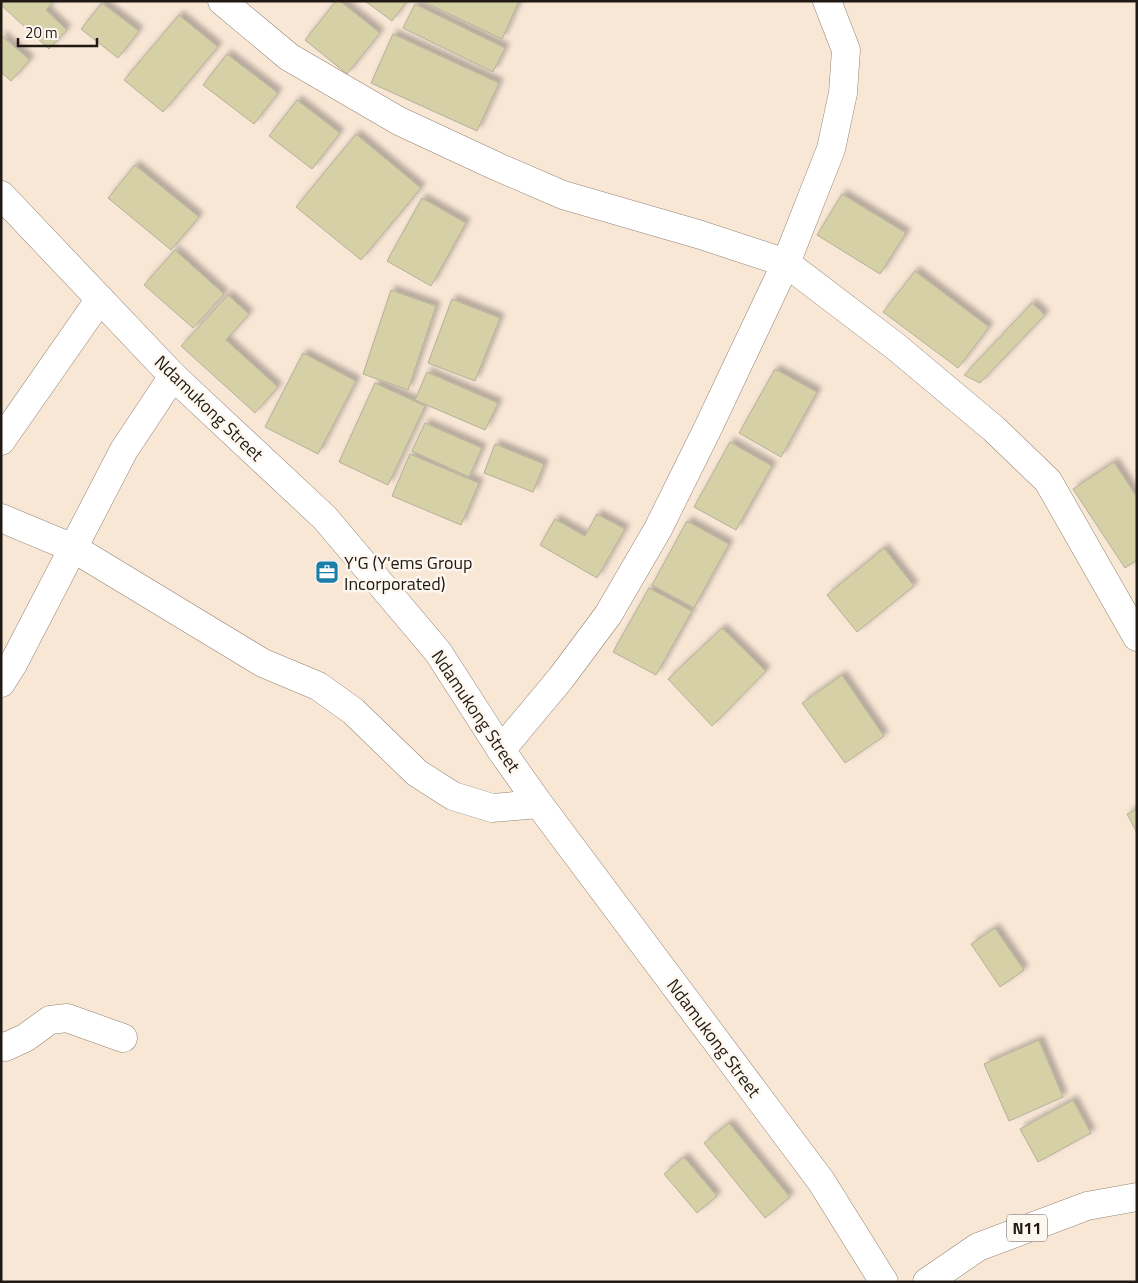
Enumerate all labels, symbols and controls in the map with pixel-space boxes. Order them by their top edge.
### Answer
scale bar [18,15,96,47]
text: 20 m [25,21,58,44]
street label: Ndamukong Street [148,349,270,468]
place label: Y'G (Y'ems Group Incorporated) [344,549,473,597]
office icon: Y'G (Y'ems Group Incorporated) [314,559,340,585]
street label: Ndamukong Street [425,644,527,778]
street label: Ndamukong Street [660,973,768,1104]
road number: N11 [1007,1214,1047,1242]

